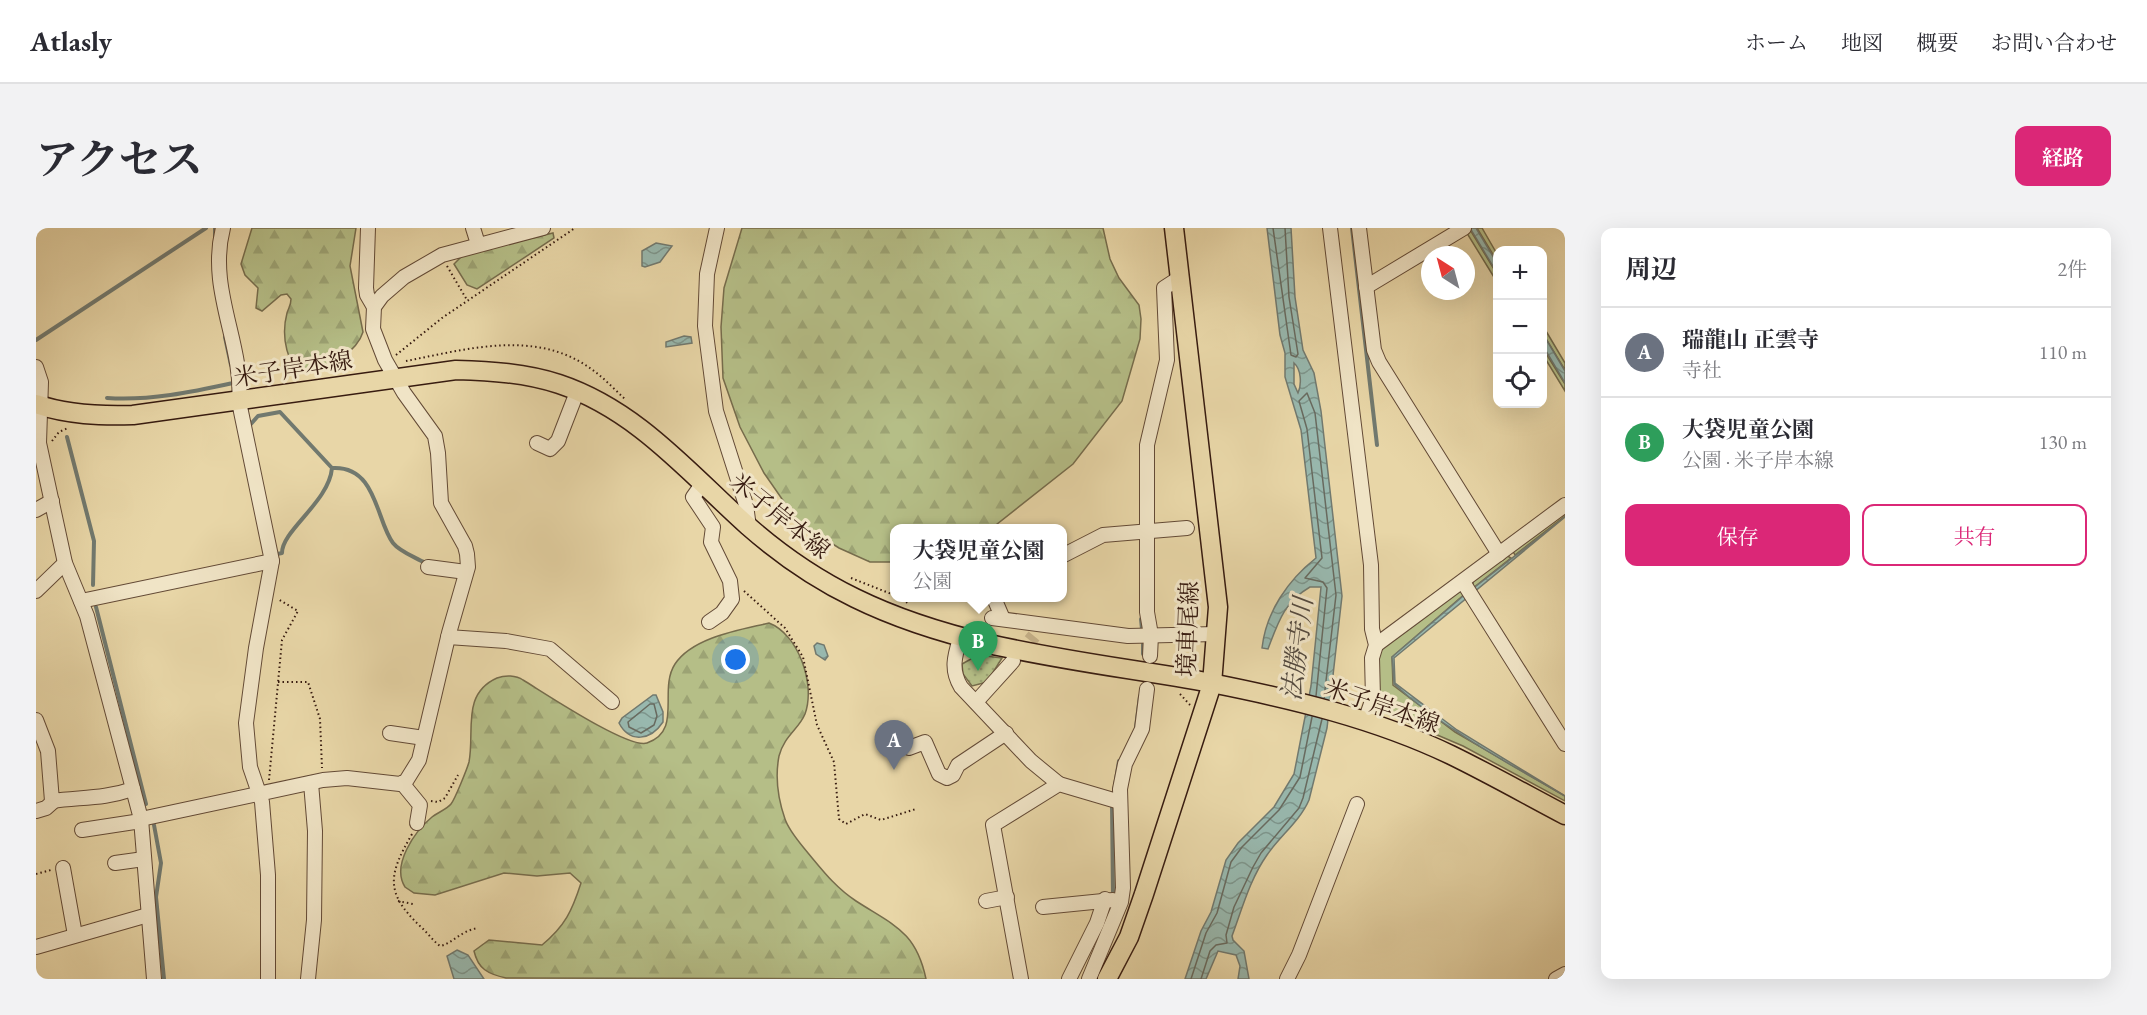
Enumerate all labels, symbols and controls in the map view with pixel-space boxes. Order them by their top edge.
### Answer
text: Atlasly [30,23,112,59]
text: ホーム [1745,29,1808,56]
text: 地図 [1841,29,1883,56]
text: 概要 [1916,29,1958,56]
text: お問い合わせ [1991,29,2117,56]
button: 経路 [2015,126,2111,186]
text: アクセス [36,132,203,187]
north arrow [1421,246,1475,300]
map controls [1493,246,1547,408]
button: + [1493,246,1547,300]
text: 周辺 [1625,252,1677,286]
text: 2件 [2057,256,2087,282]
button: − [1493,300,1547,354]
text: 瑞龍山 正雲寺 [1682,325,1819,354]
text: A [1637,339,1652,365]
text: 110 m [2039,339,2087,365]
street label: 米子岸本線 [231,344,355,393]
button: locate [1493,354,1547,408]
text: 寺社 [1682,357,1722,383]
text: 大袋児童公園 [1682,415,1814,444]
text: B [1638,429,1651,455]
text: 130 m [2039,429,2087,455]
text: 公園 · 米子岸本線 [1682,447,1834,473]
street label: 米子岸本線 [724,466,837,565]
button: 保存 [1625,504,1850,566]
button: 共有 [1862,504,2087,566]
popup [890,524,1067,602]
text: 大袋児童公園 [912,536,1045,565]
text: 公園 [912,568,952,594]
street label: 境車尾線 [1170,580,1205,677]
water label: 法勝寺川 [1274,592,1321,703]
pin: B [958,622,998,671]
your location [721,645,750,674]
street label: 米子岸本線 [1320,671,1444,740]
pin: A [874,720,914,770]

